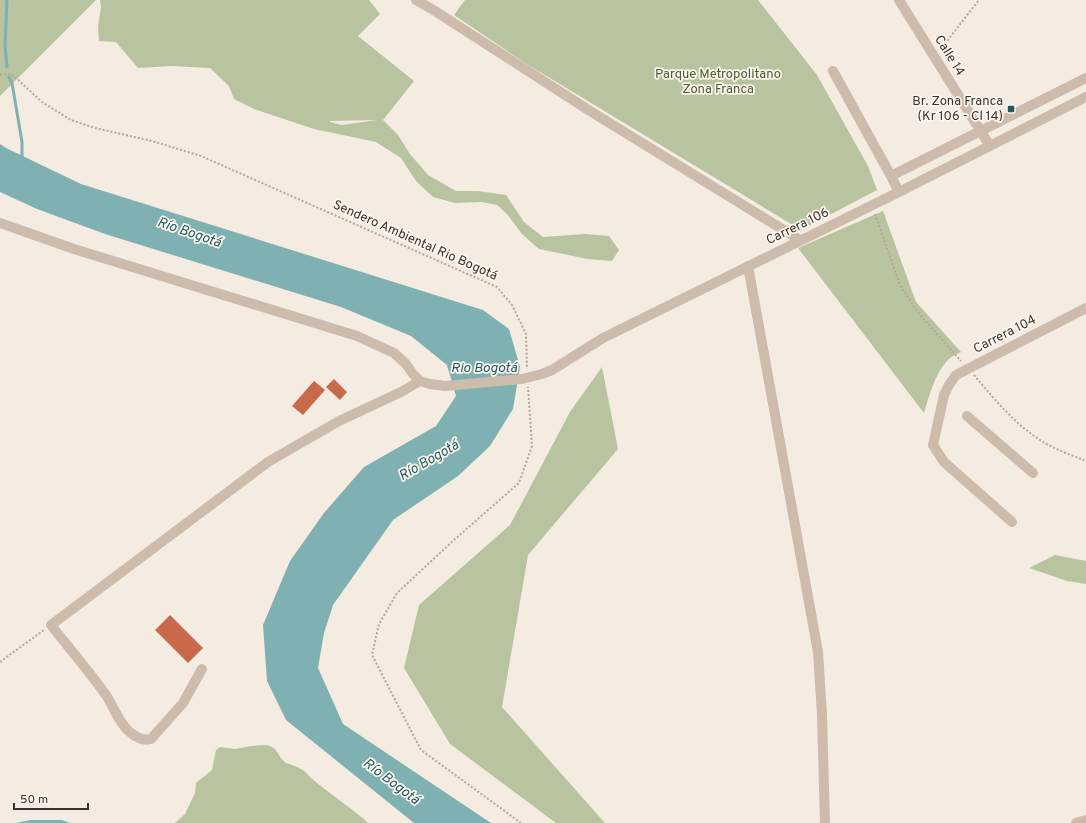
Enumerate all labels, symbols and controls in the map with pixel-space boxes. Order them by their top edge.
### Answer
street label: Calle 14 [930,33,968,79]
park label: Parque Metropolitano Zona Franca [655,67,781,98]
place label: Br. Zona Franca (Kr 106 - Cl 14) [912,94,1003,125]
marker: Br. Zona Franca (Kr 106 - Cl 14) [1006,104,1016,114]
street label: Sendero Ambiental Rio Bogotá [330,197,500,285]
street label: Carrera 106 [764,205,832,249]
water label: Río Bogotá [155,214,225,252]
street label: Carrera 104 [971,312,1039,358]
water label: Rio Bogotá [451,360,519,377]
water label: Río Bogotá [396,436,464,485]
water label: Río Bogotá [359,755,424,810]
scale bar [14,785,88,811]
text: 50 m [20,792,48,808]

